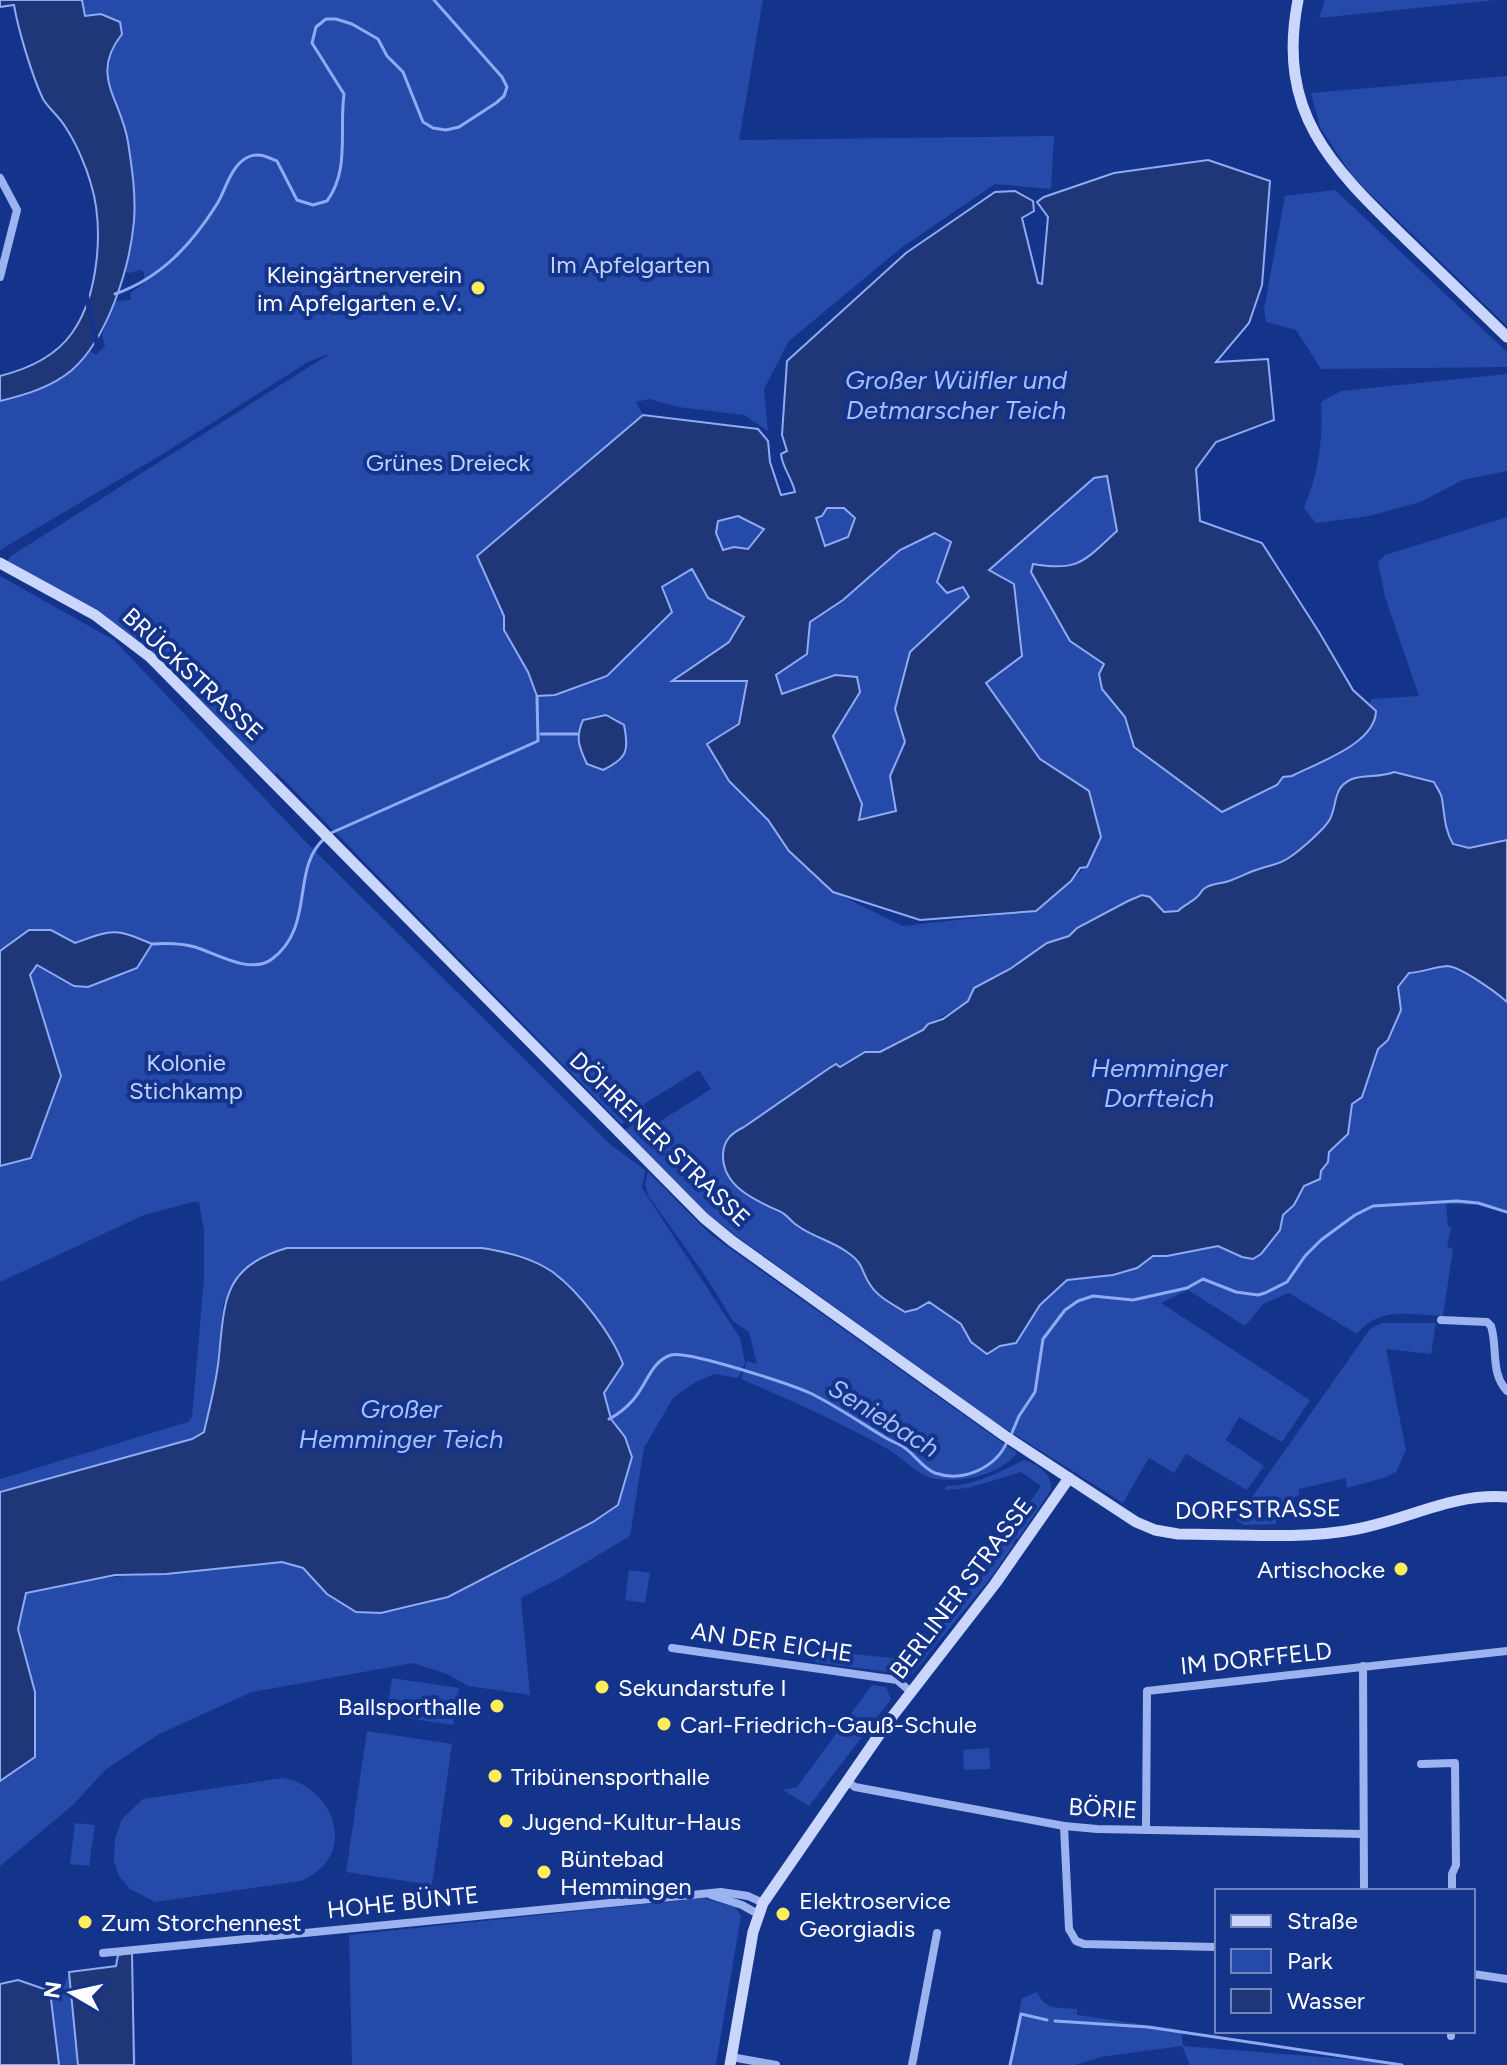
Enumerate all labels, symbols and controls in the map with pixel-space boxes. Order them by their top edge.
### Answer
park label: Im Apfelgarten [550,250,710,279]
place label: Kleingärtnerverein im Apfelgarten e.V. [257,260,462,317]
marker: Kleingärtnerverein im Apfelgarten e.V. [469,279,487,297]
water label: Großer Wülfler und Detmarscher Teich [845,364,1068,426]
park label: Grünes Dreieck [366,448,531,477]
street label: BRÜCKSTRASSE [117,601,269,747]
street label: DÖHRENER STRASSE [564,1046,756,1232]
park label: Kolonie Stichkamp [129,1048,243,1105]
water label: Hemminger Dorfteich [1091,1052,1229,1114]
water label: Seniebach [823,1372,945,1464]
water label: Großer Hemminger Teich [299,1393,503,1455]
street label: BERLINER STRASSE [883,1492,1039,1684]
street label: DORFSTRASSE [1175,1493,1341,1525]
place label: Artischocke [1257,1555,1385,1584]
marker: Artischocke [1392,1560,1410,1578]
street label: AN DER EICHE [689,1616,855,1668]
street label: IM DORFFELD [1179,1636,1333,1680]
place label: Sekundarstufe I [618,1673,787,1702]
marker: Sekundarstufe I [593,1678,611,1696]
place label: Ballsporthalle [338,1692,481,1721]
marker: Ballsporthalle [488,1697,506,1715]
place label: Carl-Friedrich-Gauß-Schule [680,1710,977,1739]
marker: Carl-Friedrich-Gauß-Schule [655,1715,673,1733]
place label: Tribünensporthalle [511,1762,710,1791]
marker: Tribünensporthalle [486,1767,504,1785]
street label: BÖRIE [1068,1792,1138,1824]
place label: Jugend-Kultur-Haus [522,1807,741,1836]
marker: Jugend-Kultur-Haus [497,1812,515,1830]
place label: Büntebad Hemmingen [560,1844,692,1901]
marker: Büntebad Hemmingen [535,1863,553,1881]
street label: HOHE BÜNTE [326,1880,480,1924]
place label: Elektroservice Georgiadis [799,1886,951,1943]
legend [1215,1889,1475,2033]
marker: Elektroservice Georgiadis [774,1905,792,1923]
text: Straße [1287,1906,1358,1935]
place label: Zum Storchennest [101,1908,302,1937]
marker: Zum Storchennest [76,1913,94,1931]
text: Park [1287,1946,1333,1975]
north arrow [32,1953,112,2033]
text: N [38,1979,67,2000]
text: Wasser [1287,1986,1365,2015]

